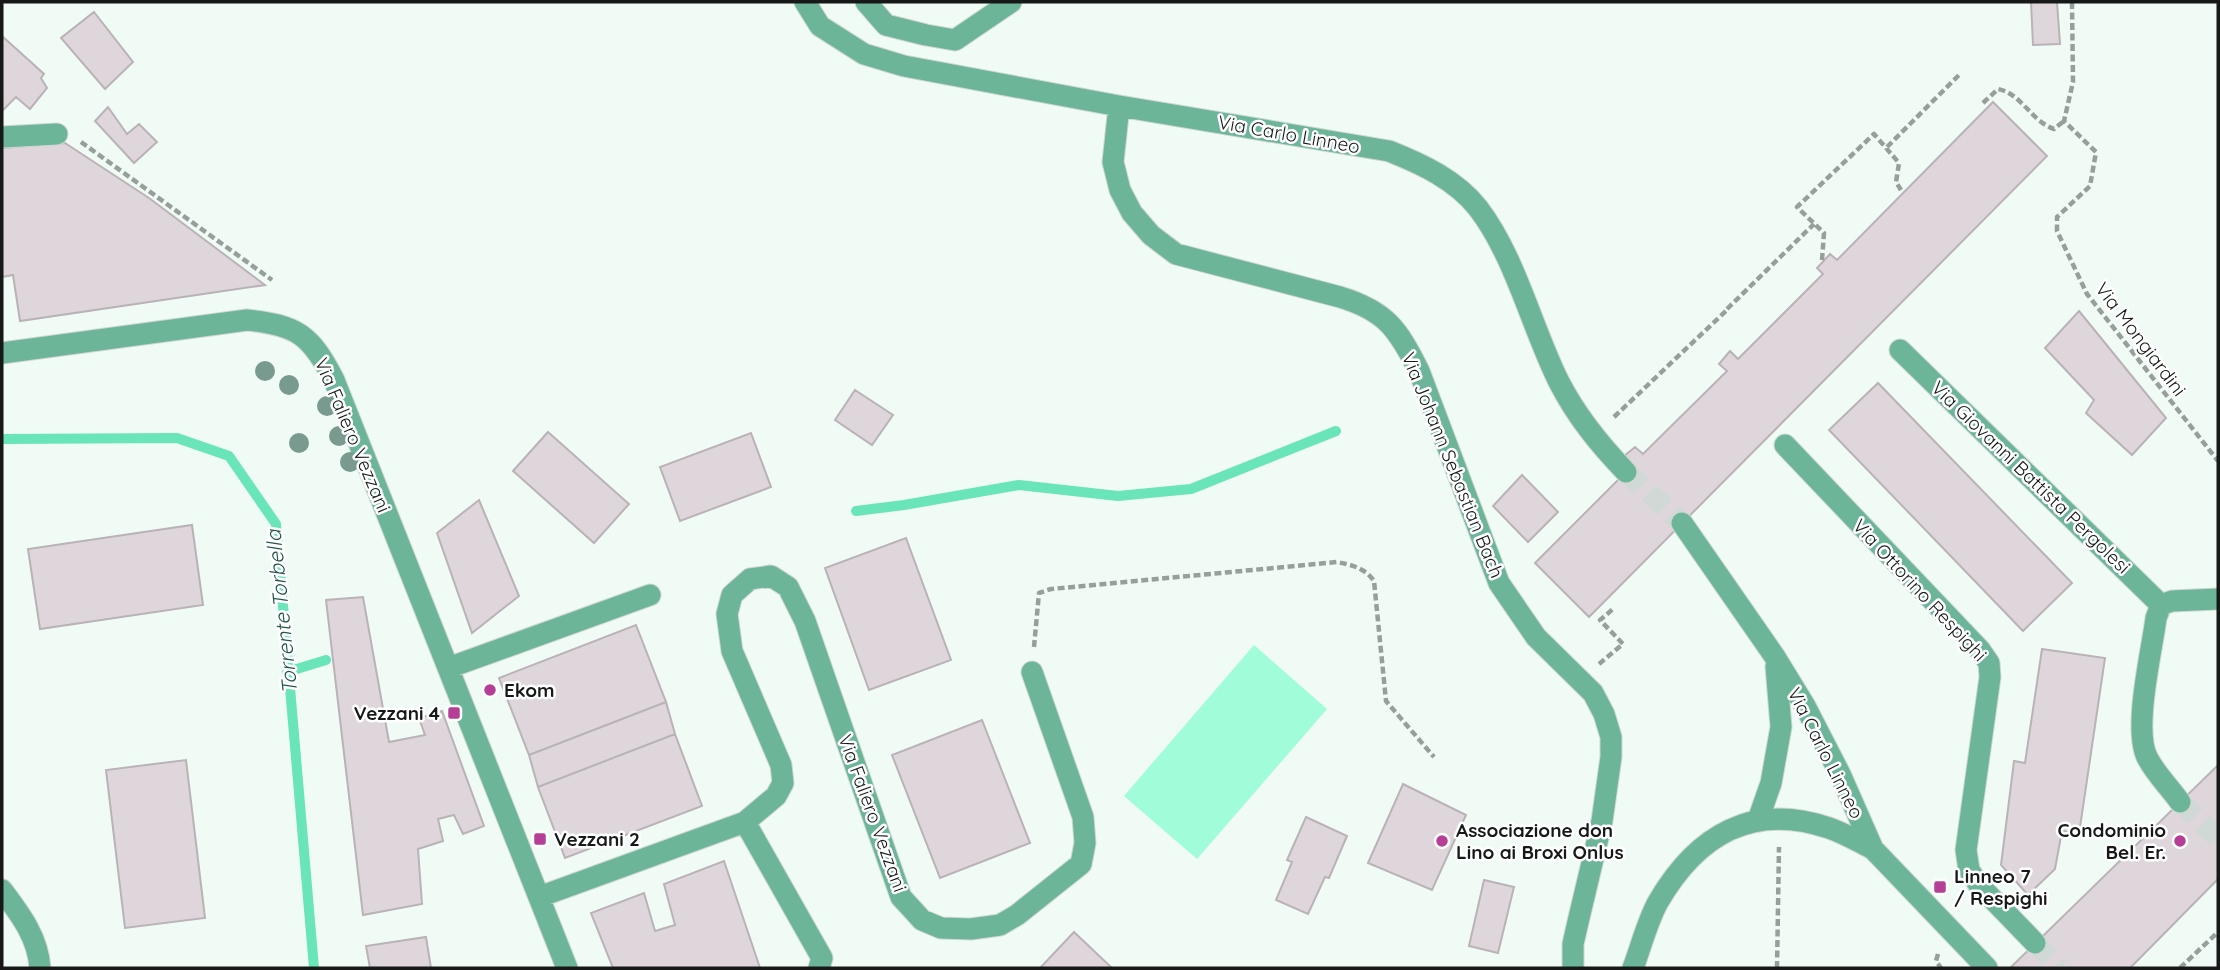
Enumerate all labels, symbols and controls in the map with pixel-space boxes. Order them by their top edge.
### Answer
street label: Via Carlo Linneo [1216,110,1362,158]
street label: Via Mongiardini [2090,277,2192,401]
street label: Via Johann Sebastian Bach [1397,349,1509,581]
street label: Via Faliero Vezzani [310,354,396,516]
street label: Via Giovanni Battista Pergolesi [1926,375,2136,579]
street label: Via Ottorino Respighi [1848,514,1992,666]
water label: Torrente Torbella [259,527,303,696]
place label: Ekom [504,678,555,702]
marker: Ekom [482,682,498,698]
street label: Via Carlo Linneo [1783,683,1869,823]
place label: Vezzani 4 [354,701,440,725]
marker: Vezzani 4 [446,705,462,721]
street label: Via Faliero Vezzani [833,731,913,895]
place label: Associazione don Lino ai Broxi Onlus [1456,818,1624,864]
place label: Condominio Bel. Er. [2057,818,2166,864]
place label: Vezzani 2 [554,827,640,851]
marker: Vezzani 2 [532,831,548,847]
marker: Associazione don Lino ai Broxi Onlus [1434,833,1450,849]
marker: Condominio Bel. Er. [2172,833,2188,849]
place label: Linneo 7 / Respighi [1954,864,2048,910]
marker: Linneo 7 / Respighi [1932,879,1948,895]

